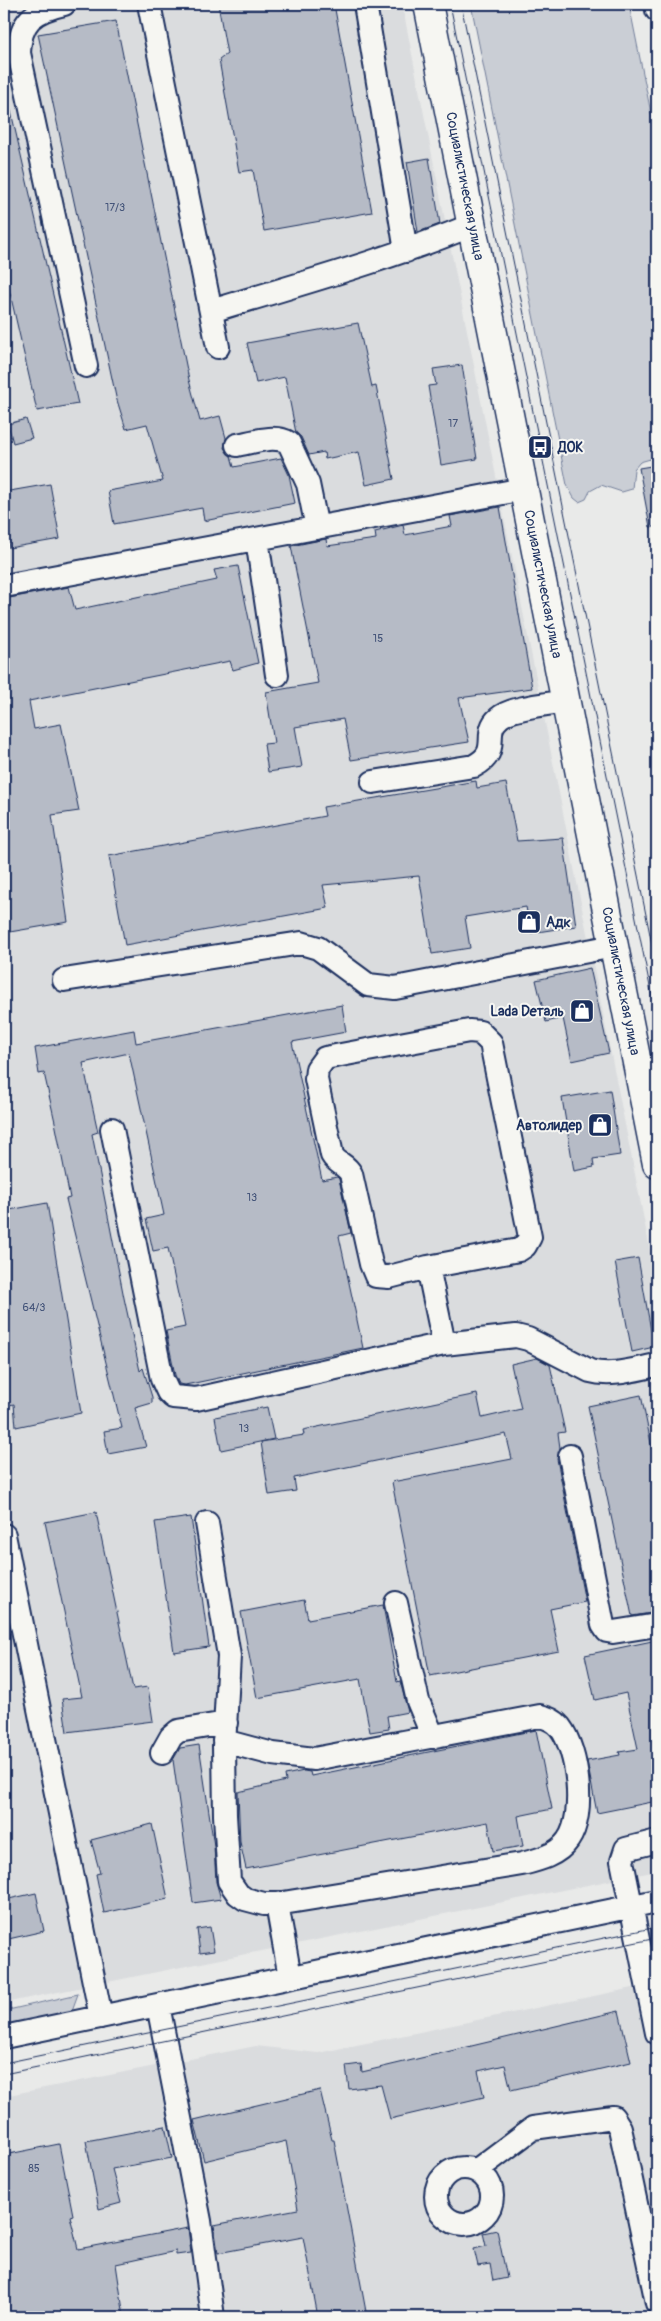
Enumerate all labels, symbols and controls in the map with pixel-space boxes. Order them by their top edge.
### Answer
street label: Социалистическая улица [442,110,488,262]
house number: 17/3 [105,201,125,214]
house number: 17 [448,417,458,430]
bus stop icon: ДОК [527,434,553,460]
place label: ДОК [557,439,583,456]
street label: Социалистическая улица [520,508,566,660]
house number: 15 [373,632,383,645]
street label: Социалистическая улица [598,905,644,1057]
shop icon: Адк [516,909,542,935]
place label: Адк [546,914,571,931]
shop icon: Lada Dеталь [569,998,595,1024]
place label: Lada Dеталь [490,1003,564,1020]
shop icon: Автолидер [587,1112,613,1138]
place label: Автолидер [516,1117,582,1134]
house number: 13 [247,1191,257,1204]
house number: 64/3 [23,1301,45,1314]
house number: 13 [239,1422,249,1435]
house number: 85 [28,2162,40,2175]

